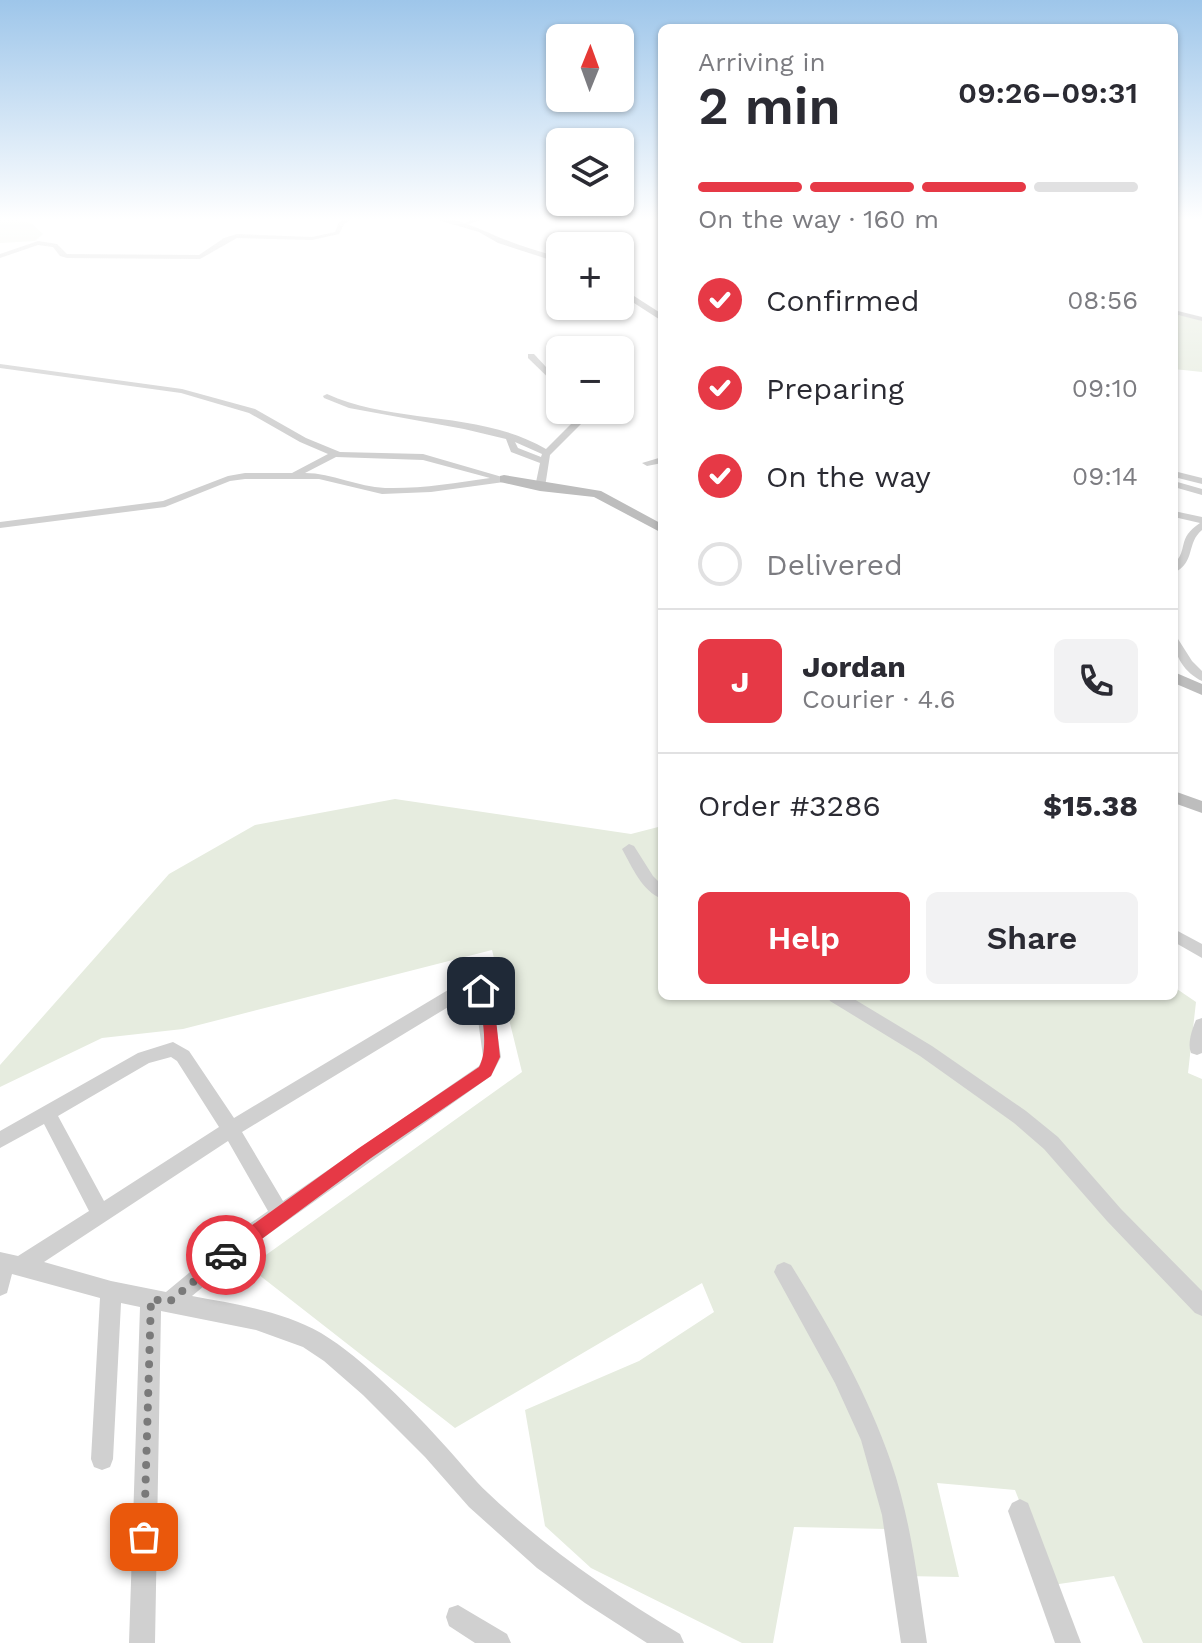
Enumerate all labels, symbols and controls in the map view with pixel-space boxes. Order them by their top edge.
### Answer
north arrow [546,24,634,112]
map controls [546,24,634,424]
text: Arriving in [698,47,826,77]
text: 09:26–09:31 [958,75,1138,110]
text: 2 min [698,76,841,137]
button: layers [546,128,634,216]
text: On the way · 160 m [698,204,939,234]
button: + [546,232,634,320]
icon: check [698,278,742,322]
text: Confirmed [766,283,920,318]
text: 08:56 [1067,285,1138,315]
button: − [546,336,634,424]
icon: check [698,366,742,410]
text: Preparing [766,371,904,406]
text: 09:10 [1072,373,1138,403]
icon: check [698,454,742,498]
text: On the way [766,459,931,494]
text: 09:14 [1072,461,1138,491]
text: Delivered [766,547,903,582]
button: phone [1054,639,1138,723]
text: Jordan [802,649,906,684]
text: J [731,664,749,699]
text: Courier · 4.6 [802,684,956,714]
text: Order #3286 [698,788,881,823]
text: $15.38 [1043,788,1138,823]
button: Help [698,892,910,984]
button: Share [926,892,1138,984]
pin [447,957,515,1025]
icon: home [459,969,503,1013]
courier [186,1215,266,1295]
icon: car [204,1233,248,1277]
pin [110,1503,178,1571]
icon: bag [122,1515,166,1559]

